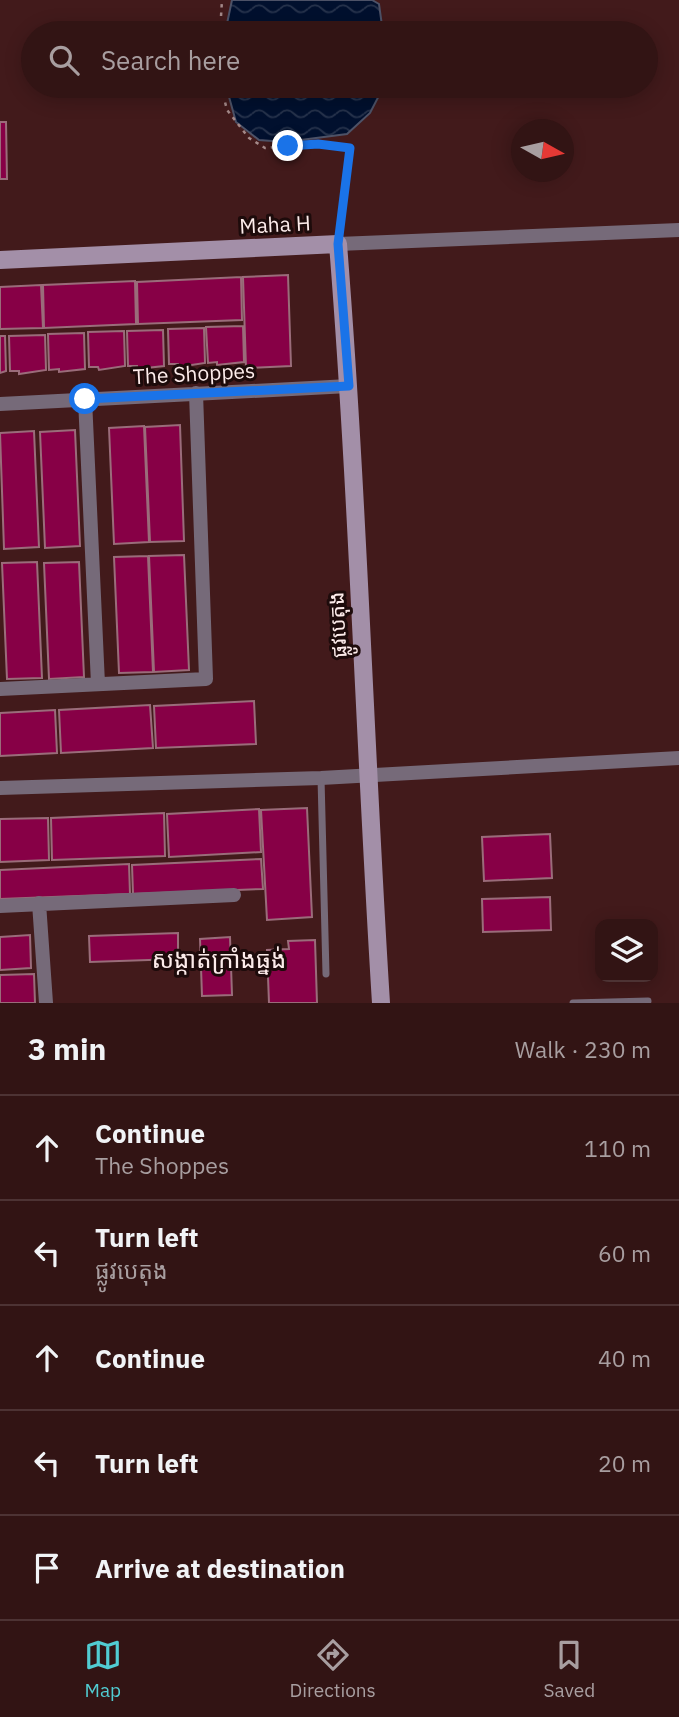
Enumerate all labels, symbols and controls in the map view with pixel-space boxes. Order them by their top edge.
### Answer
search box [21,21,658,98]
icon: search [45,41,83,79]
text: Search here [101,43,240,77]
north arrow [511,119,574,182]
route end [272,130,303,161]
street label: Maha H [239,208,311,240]
street label: The Shoppes [132,356,256,390]
route start [69,383,100,414]
street label: ផ្លូវបេតុង [321,591,359,659]
map controls [595,919,658,982]
button: layers [595,919,658,982]
district label: សង្កាត់ក្រាំងធ្នង់ [152,943,286,975]
text: 3 min [28,1029,106,1068]
text: Walk · 230 m [515,1034,651,1064]
text: Continue [95,1116,205,1150]
icon: ahead [28,1129,66,1167]
text: 110 m [584,1133,651,1163]
text: The Shoppes [95,1150,229,1180]
text: Turn left [95,1220,198,1254]
icon: left [28,1234,66,1272]
text: 60 m [598,1238,651,1268]
text: ផ្លូវបេតុង [95,1255,168,1285]
icon: ahead [28,1339,66,1377]
text: Continue [95,1341,205,1375]
text: 40 m [598,1343,651,1373]
icon: left [28,1444,66,1482]
text: Turn left [95,1446,198,1480]
text: 20 m [598,1448,651,1478]
icon: arrive [28,1549,66,1587]
text: Arrive at destination [95,1551,345,1585]
tab: Map [84,1636,122,1702]
tab: Directions [289,1636,376,1702]
tab: Saved [544,1636,595,1702]

